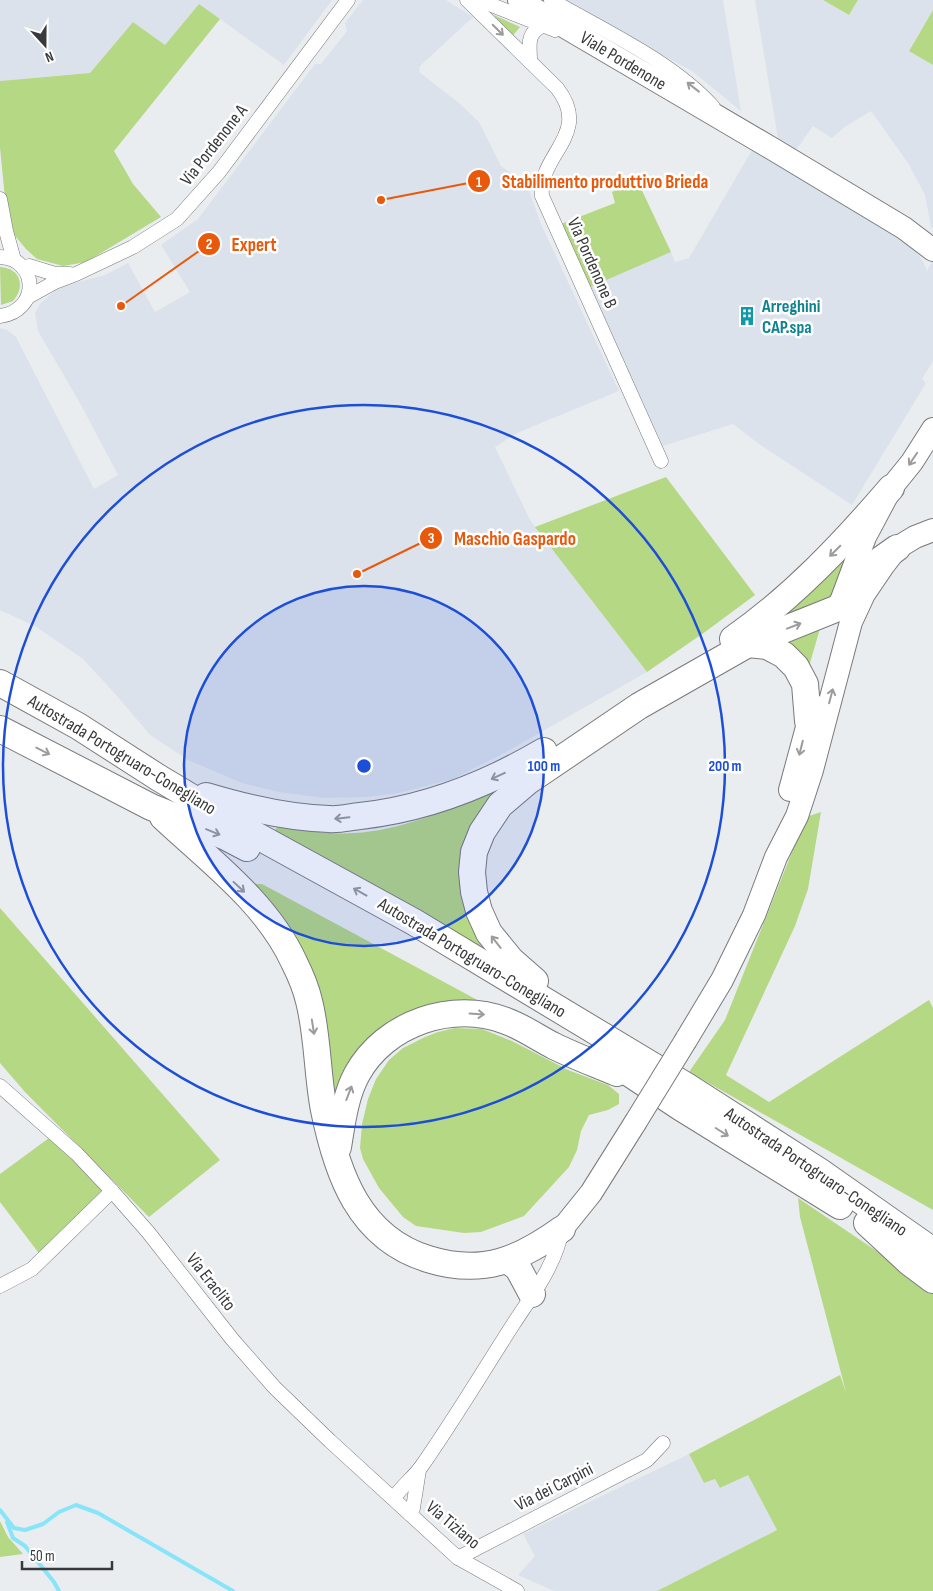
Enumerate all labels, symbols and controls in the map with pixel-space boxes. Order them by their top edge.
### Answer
north arrow [20,20,70,70]
one-way arrow [492,24,505,36]
street label: Viale Pordenone [576,27,670,95]
text: N [43,47,56,66]
one-way arrow [687,82,700,93]
street label: Via Pordenone A [176,100,252,190]
callout: Stabilimento produttivo Brieda [466,164,718,198]
text: Stabilimento produttivo Brieda [502,171,708,194]
text: 1 [476,173,482,192]
street label: Via Pordenone B [563,214,621,312]
callout: Expert [197,227,287,261]
text: Expert [232,234,276,257]
text: 2 [206,235,212,254]
place label: Arreghini CAP.spa [761,296,820,338]
building icon: Arreghini CAP.spa [736,305,758,327]
one-way arrow [908,452,918,466]
callout: Maschio Gaspardo [419,521,585,555]
text: Maschio Gaspardo [454,528,576,551]
text: 3 [428,529,435,548]
one-way arrow [829,545,841,557]
one-way arrow [786,620,801,630]
one-way arrow [827,688,836,704]
street label: Autostrada Portogruaro-Conegliano [23,690,220,819]
one-way arrow [796,740,805,756]
one-way arrow [36,746,51,756]
centre of rings [355,757,373,775]
text: 100 m [528,757,560,776]
text: 200 m [708,757,742,776]
one-way arrow [491,772,506,781]
one-way arrow [334,813,350,823]
one-way arrow [205,827,220,837]
one-way arrow [232,881,245,893]
one-way arrow [353,887,368,896]
street label: Autostrada Portogruaro-Conegliano [373,893,570,1022]
one-way arrow [491,936,502,949]
one-way arrow [468,1010,484,1019]
one-way arrow [309,1019,319,1035]
one-way arrow [345,1086,355,1101]
street label: Autostrada Portogruaro-Conegliano [720,1103,911,1241]
one-way arrow [714,1128,728,1138]
street label: Via Eraclito [182,1249,240,1315]
street label: Via dei Carpini [512,1458,596,1516]
street label: Via Tiziano [422,1496,484,1554]
scale bar [22,1538,112,1570]
text: 50 m [30,1547,55,1566]

